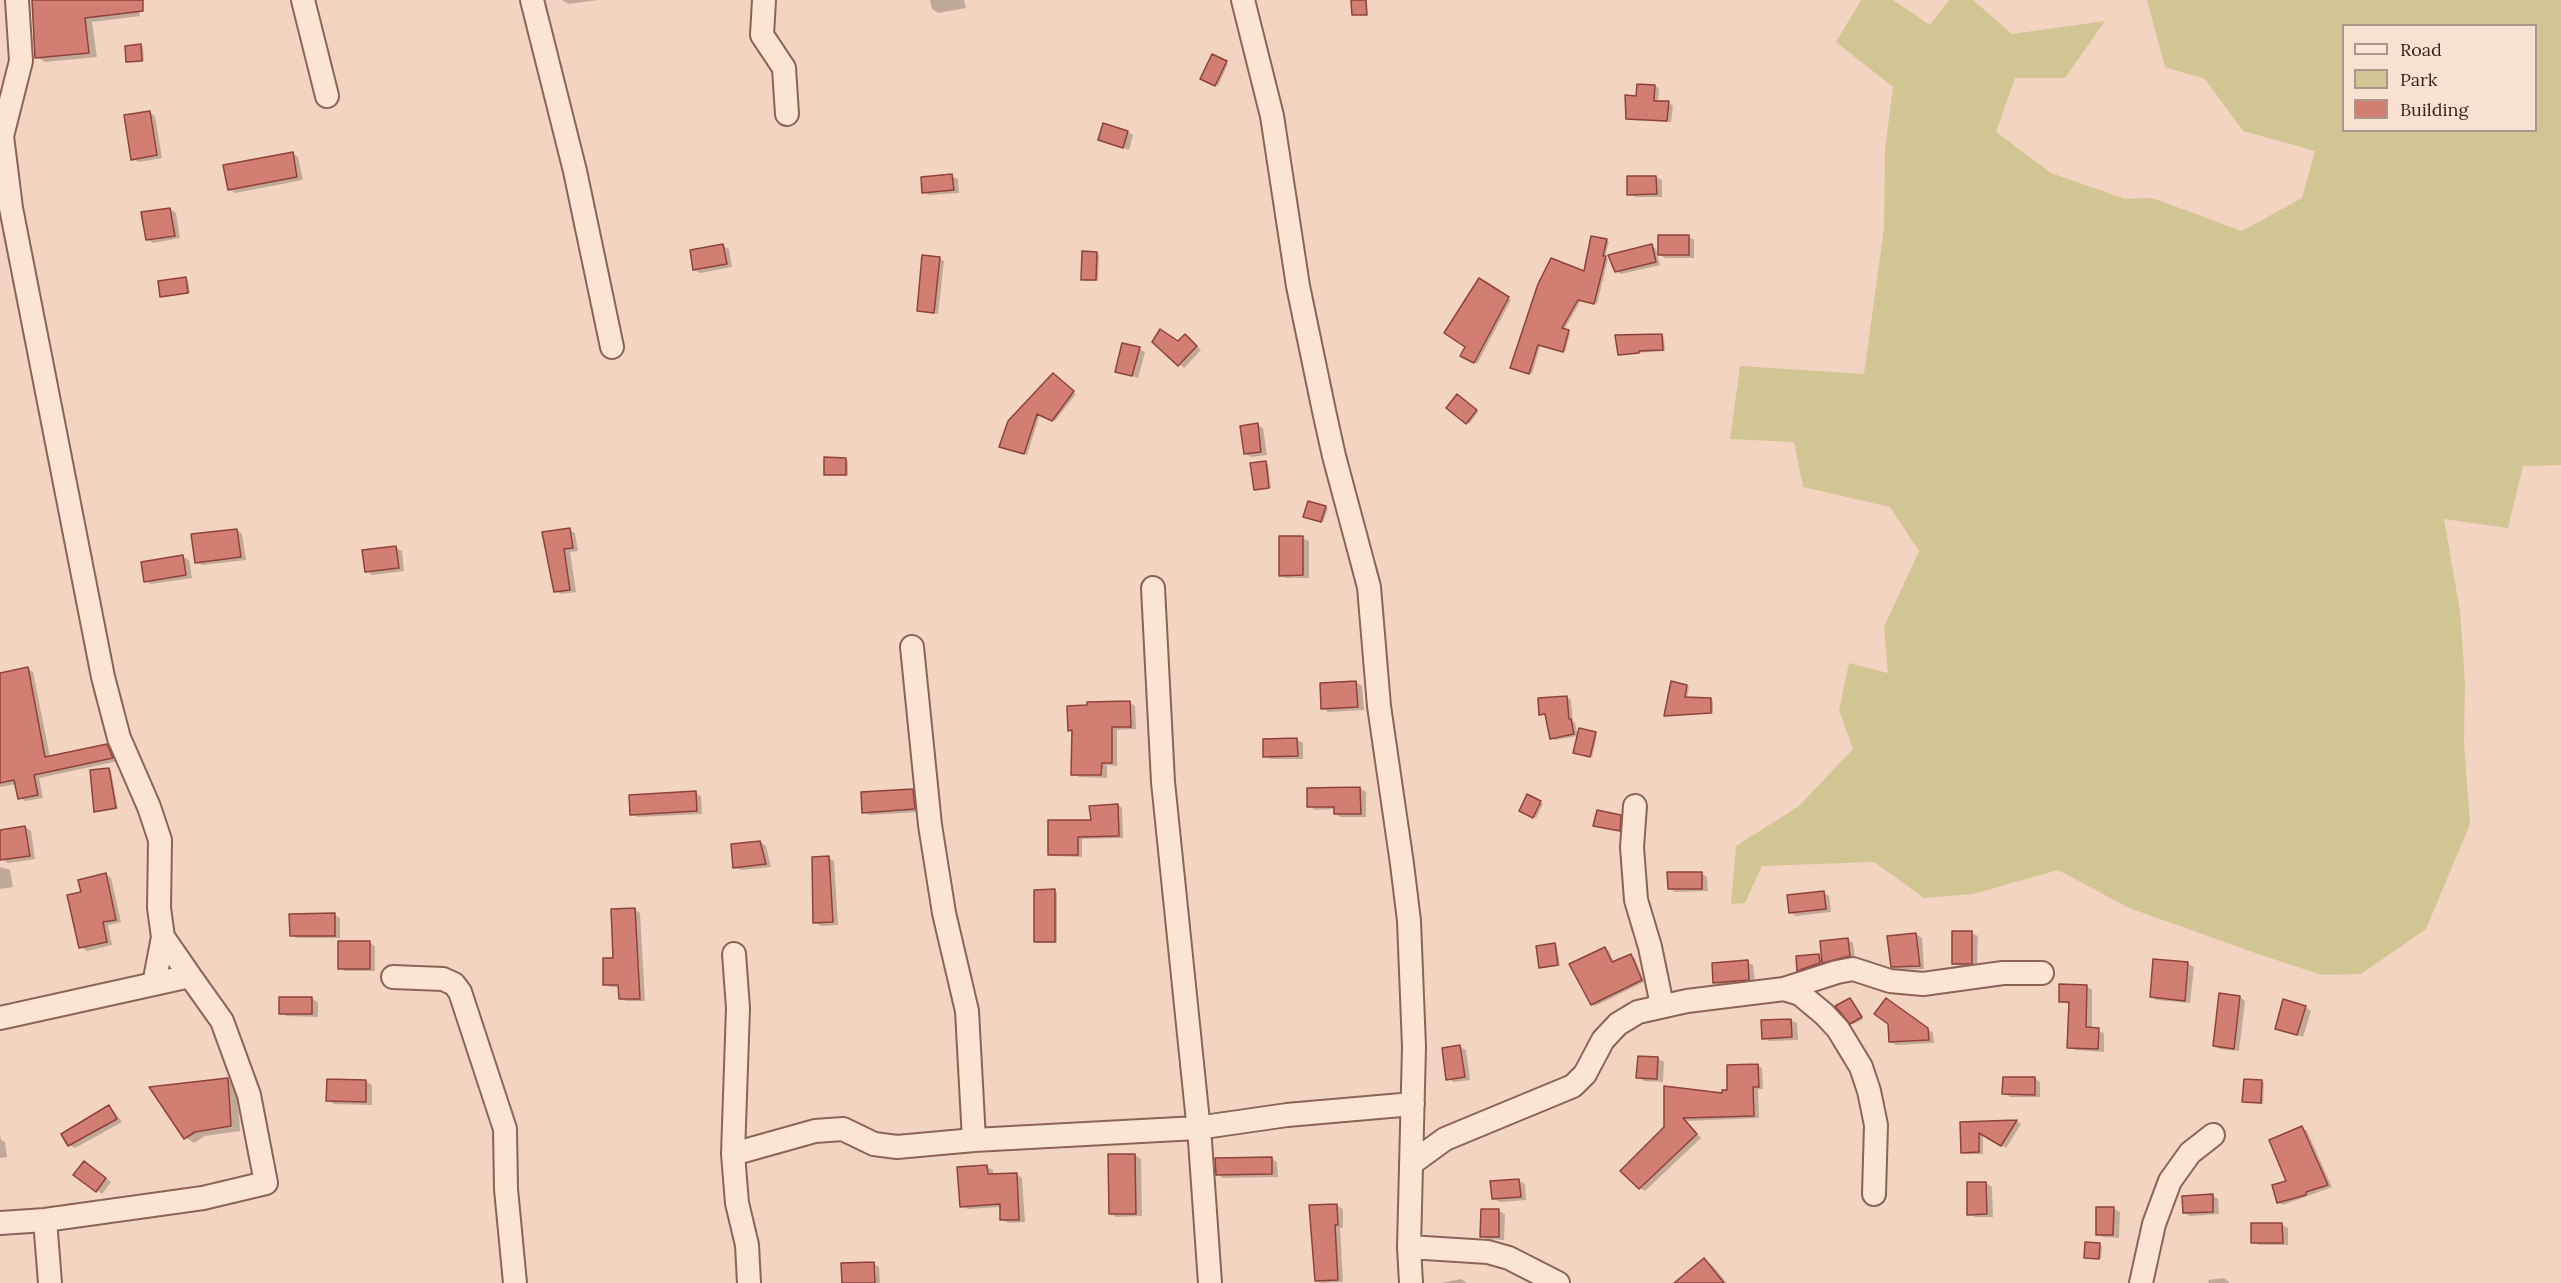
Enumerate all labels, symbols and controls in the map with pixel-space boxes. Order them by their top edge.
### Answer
legend [2342,24,2537,132]
text: Road [2400,38,2442,61]
text: Park [2400,68,2437,91]
text: Building [2400,98,2468,121]

